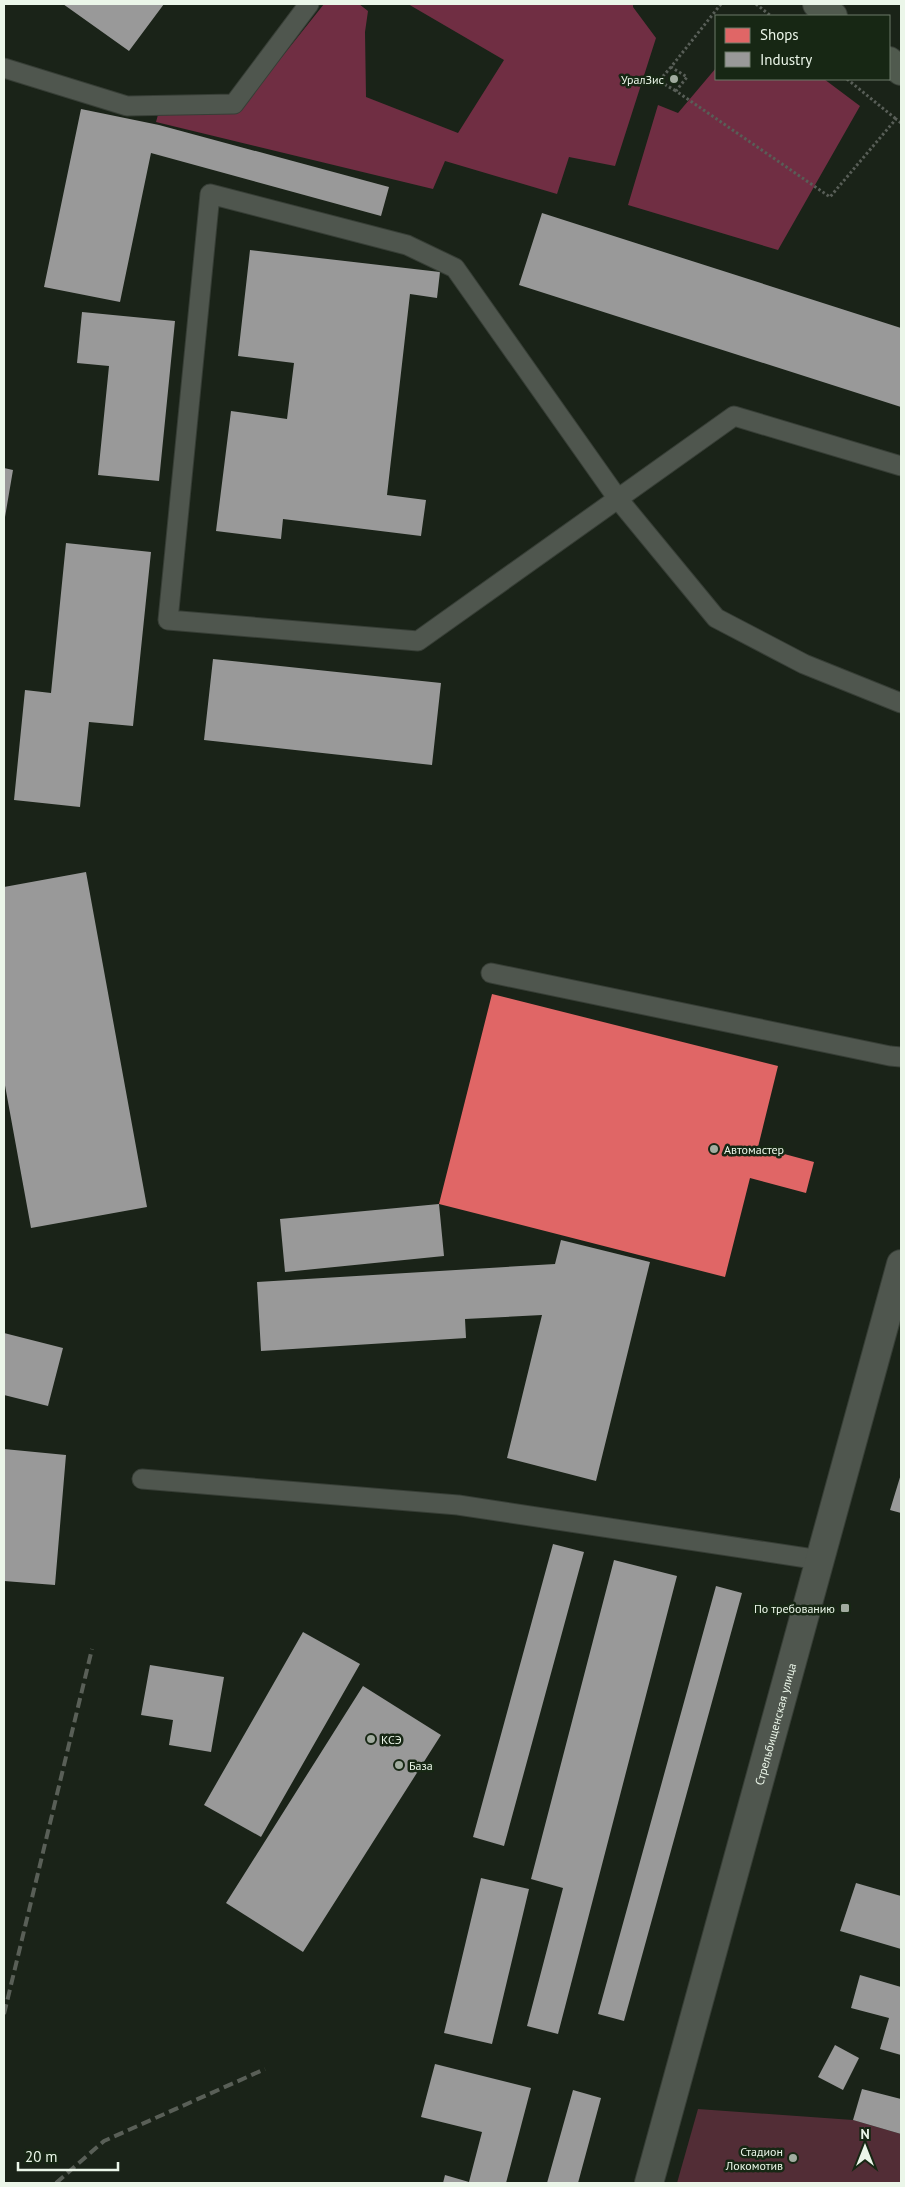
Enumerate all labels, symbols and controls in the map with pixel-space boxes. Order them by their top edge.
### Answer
legend [715,15,890,80]
text: Shops [760,25,799,44]
text: Industry [760,50,812,69]
place label: УралЗис [621,72,665,87]
marker: УралЗис [668,73,680,85]
place label: Автомастер [724,1142,784,1157]
marker: Автомастер [708,1143,720,1155]
place label: По требованию [754,1601,835,1616]
marker: По требованию [839,1602,851,1614]
street label: Стрельбищенская улица [751,1661,799,1787]
place label: КСЭ [381,1732,402,1747]
marker: КСЭ [365,1733,377,1745]
place label: База [409,1758,433,1773]
marker: База [393,1759,405,1771]
north arrow [840,2122,890,2172]
text: N [860,2125,870,2143]
scale bar [18,2140,118,2172]
place label: Стадион Локомотив [725,2144,783,2173]
text: 20 m [25,2147,58,2166]
marker: Стадион Локомотив [787,2152,799,2164]

